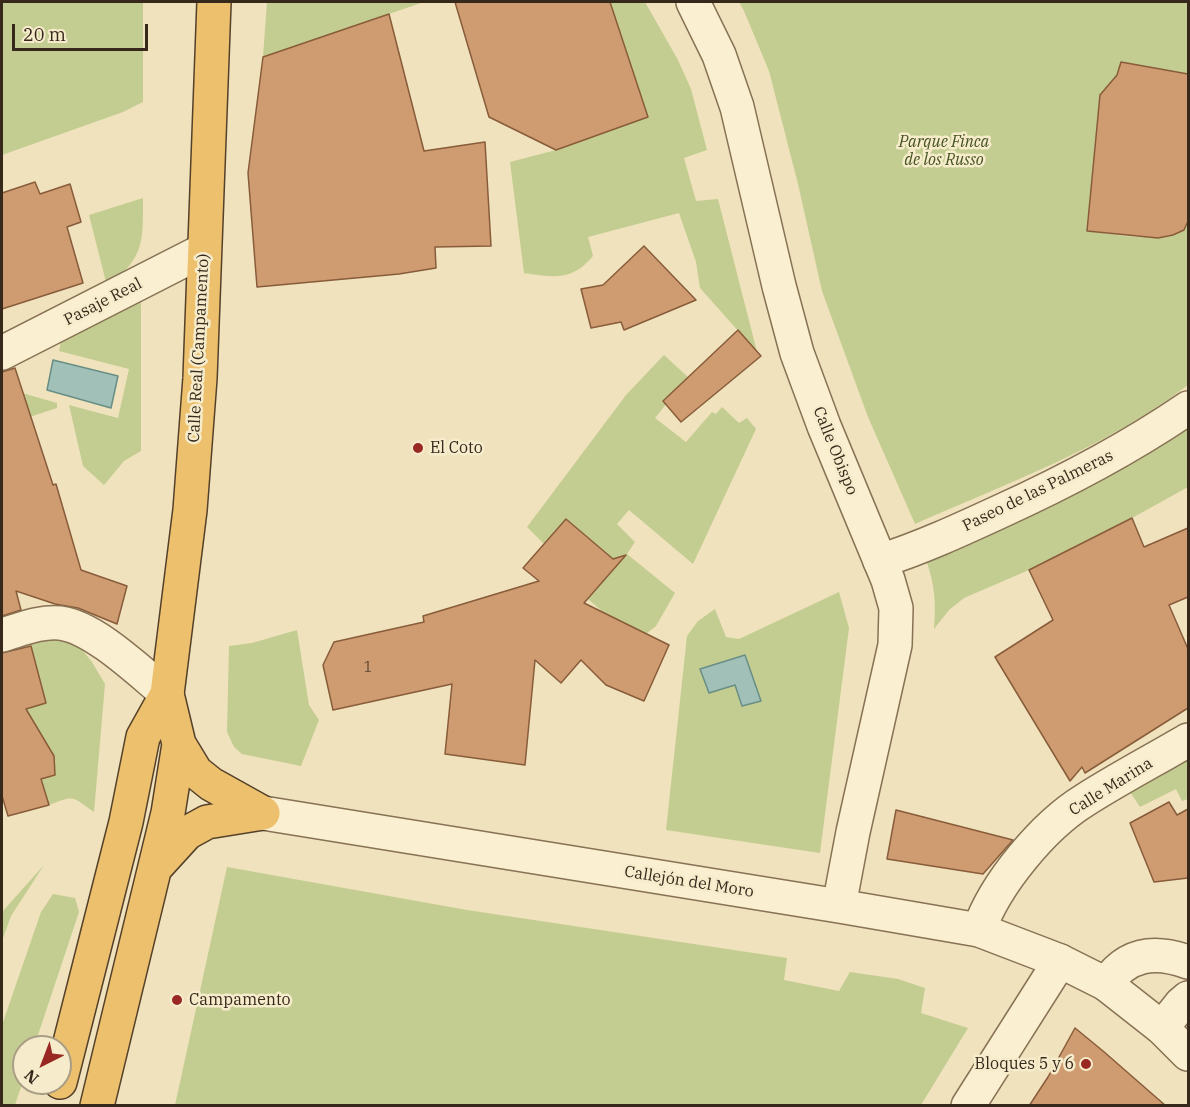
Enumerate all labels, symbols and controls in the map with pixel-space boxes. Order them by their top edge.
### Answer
scale bar [15,12,152,50]
text: 20 m [23,23,66,46]
park label: Parque Finca de los Russo [899,132,989,170]
street label: Calle Real (Campamento) [184,253,214,443]
street label: Pasaje Real [61,274,145,330]
street label: Calle Obispo [809,404,861,498]
place label: El Coto [430,438,483,458]
marker: El Coto [411,441,425,455]
street label: Paseo de las Palmeras [959,446,1117,536]
house number: 1 [364,660,372,676]
street label: Calle Marina [1066,754,1156,820]
street label: Callejón del Moro [623,862,755,902]
place label: Campamento [189,990,291,1010]
marker: Campamento [170,993,184,1007]
north arrow [12,1035,72,1095]
place label: Bloques 5 y 6 [975,1054,1074,1074]
marker: Bloques 5 y 6 [1079,1057,1093,1071]
text: N [20,1065,43,1089]

